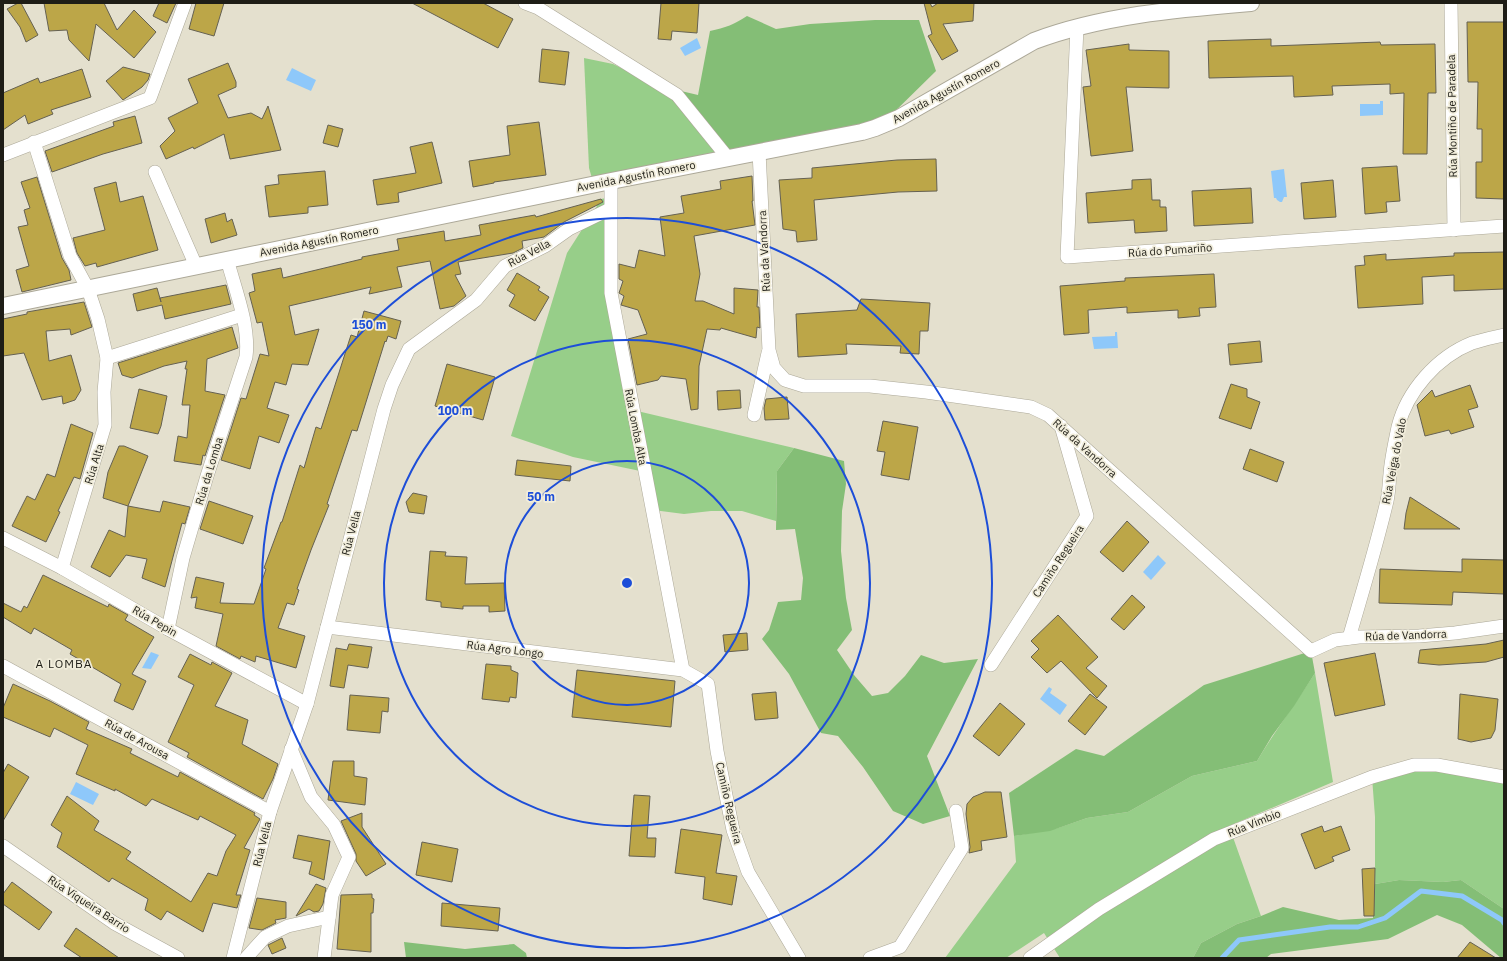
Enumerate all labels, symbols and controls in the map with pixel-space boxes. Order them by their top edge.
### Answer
street label: Rúa Montiño de Paradela [1444,54,1460,178]
street label: Avenida Agustín Romero [890,56,1002,126]
street label: Avenida Agustín Romero [575,158,697,194]
street label: Rúa da Vandorra [755,210,773,292]
street label: Avenida Agustín Romero [258,223,380,259]
street label: Rúa Vella [505,236,553,270]
street label: Rúa do Pumariño [1127,240,1213,260]
text: 150 m [351,317,387,332]
street label: Rúa Lomba Alta [622,388,650,466]
text: 100 m [437,403,473,418]
street label: Rúa da Vandorra [1050,416,1120,481]
street label: Rúa Veiga do Valo [1379,417,1409,505]
street label: Rúa da Lomba [192,435,226,507]
street label: Rúa Alta [81,442,107,486]
text: 50 m [527,489,555,504]
street label: Rúa Vella [338,509,364,557]
street label: Camiño Regueira [1029,522,1087,600]
centre of rings [620,576,634,590]
street label: Rúa Pepin [130,603,180,639]
street label: Rúa de Vandorra [1365,627,1447,643]
street label: Rúa Agro Longo [466,637,544,661]
district label: A LOMBA [36,656,92,671]
street label: Rúa de Arousa [102,716,172,762]
street label: Camiño Regueira [713,761,745,845]
street label: Rúa Vimbio [1225,806,1283,840]
street label: Rúa Vella [250,820,274,868]
street label: Rúa Viqueira Barrio [45,872,133,936]

